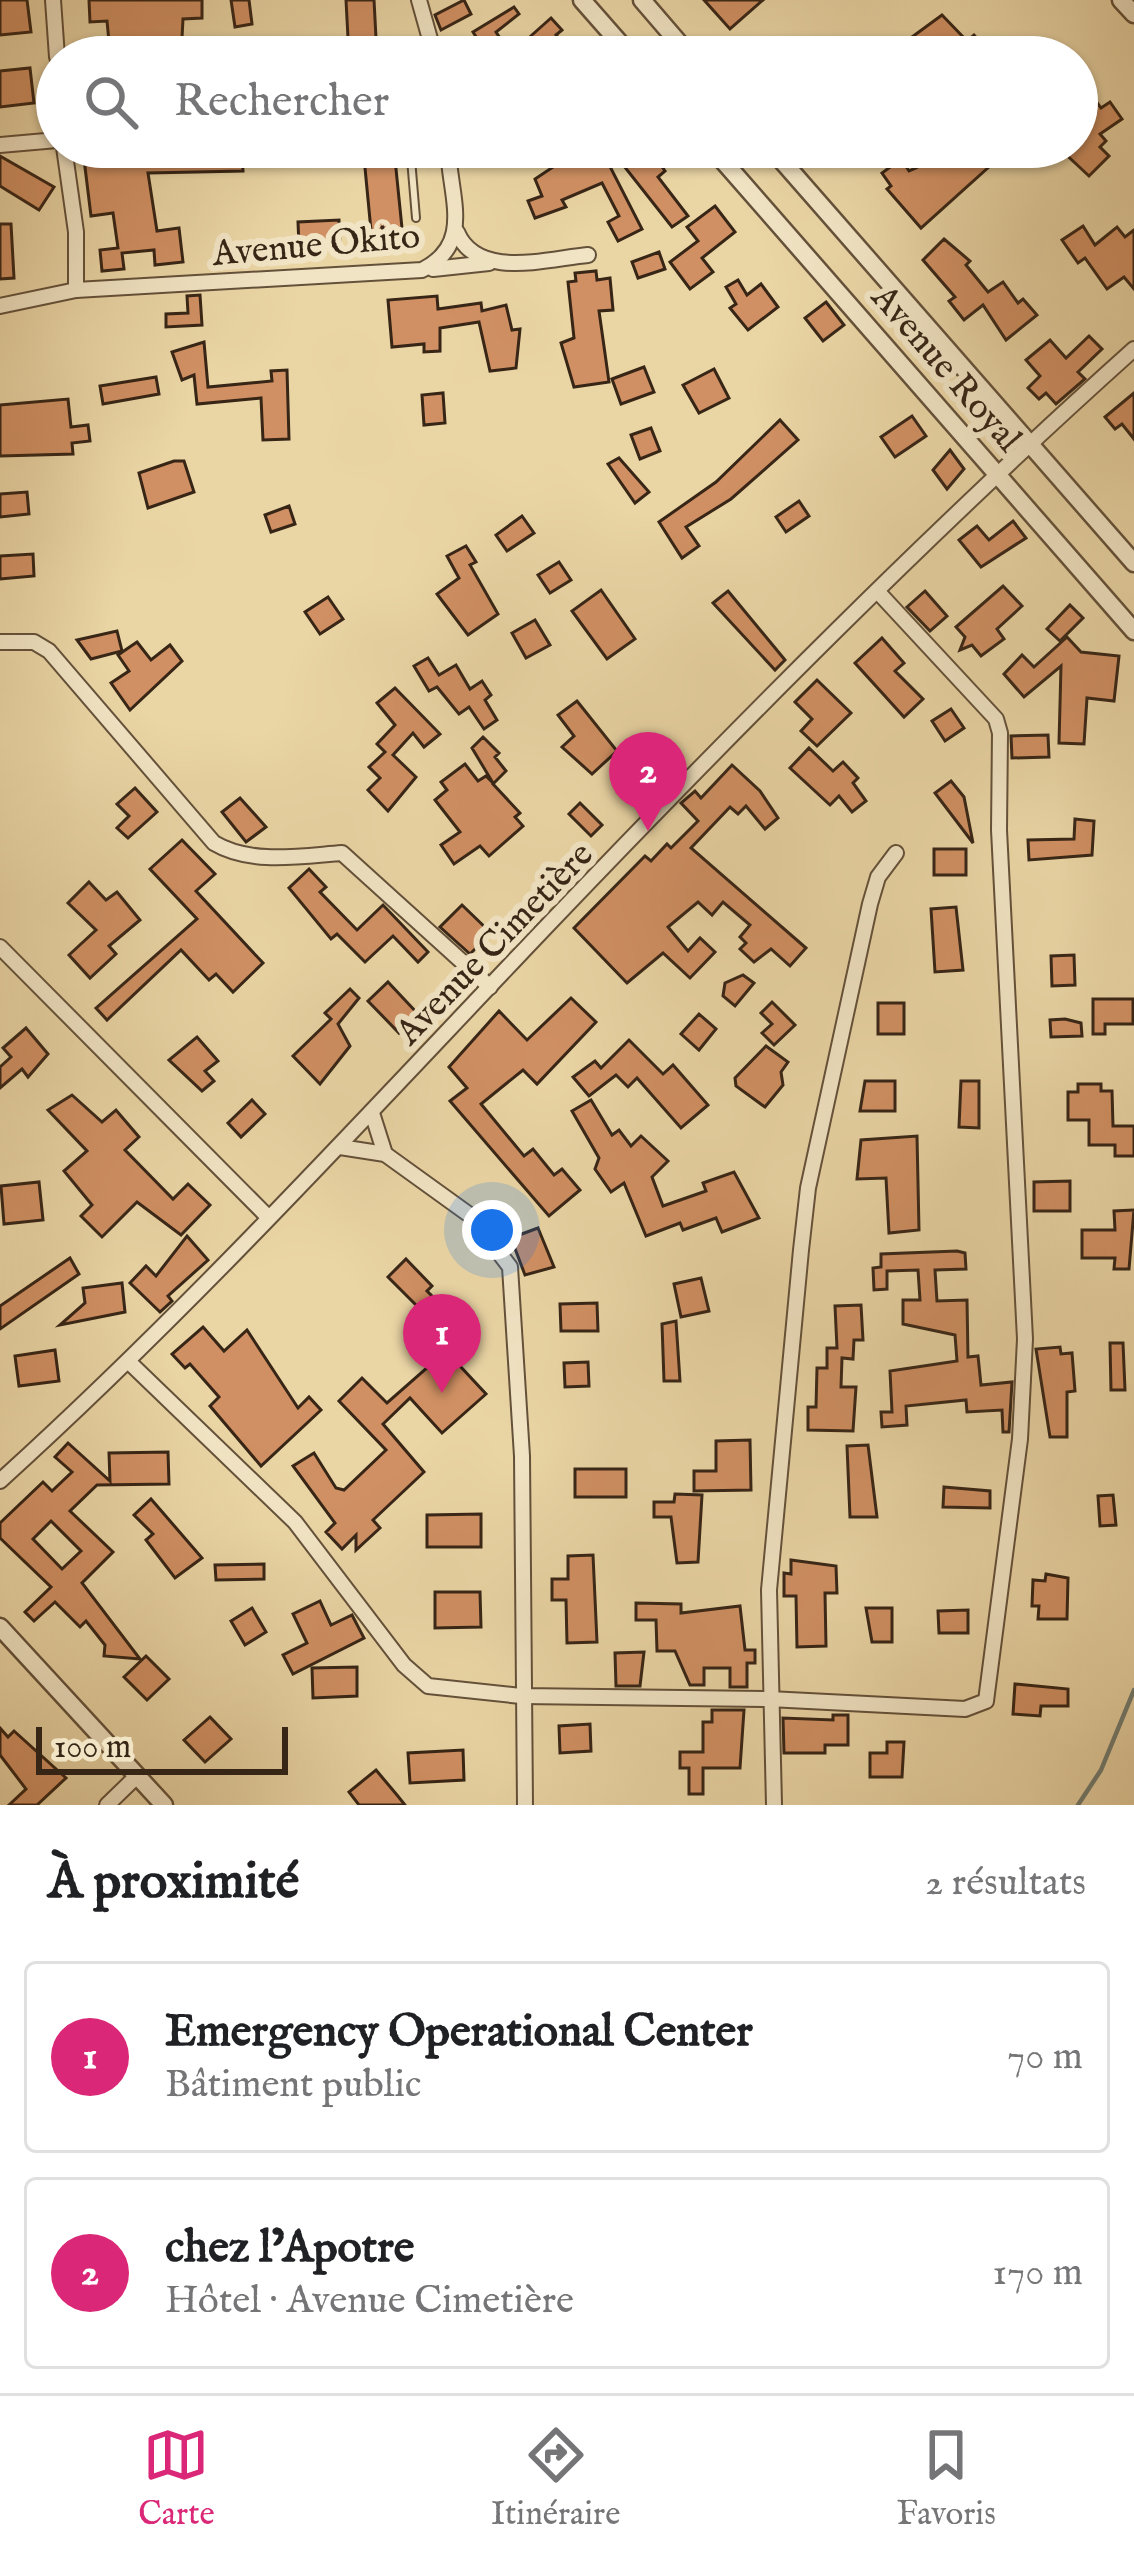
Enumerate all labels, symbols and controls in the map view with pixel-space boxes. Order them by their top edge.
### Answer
search box [36,36,1098,168]
icon: search [78,69,144,135]
text: Rechercher [174,74,389,131]
street label: Avenue Okito [210,214,422,278]
street label: Avenue Royal [860,275,1031,462]
pin: 2 [609,732,687,831]
street label: Avenue Cimetière [386,833,604,1056]
your location [462,1200,522,1260]
pin: 1 [403,1294,481,1393]
scale bar [36,1721,288,1774]
text: 100 m [54,1727,131,1769]
text: À proximité [48,1851,299,1916]
text: 2 résultats [925,1859,1086,1908]
text: Emergency Operational Center [165,2004,753,2061]
text: 1 [83,2033,97,2082]
text: 70 m [1007,2033,1083,2082]
text: Bâtiment public [165,2061,421,2110]
text: chez l’Apotre [165,2220,414,2277]
text: 2 [81,2249,99,2298]
text: 170 m [992,2249,1083,2298]
text: Hôtel · Avenue Cimetière [165,2277,574,2326]
tab: Carte [138,2422,215,2536]
tab: Itinéraire [491,2422,620,2536]
tab: Favoris [897,2422,996,2536]

